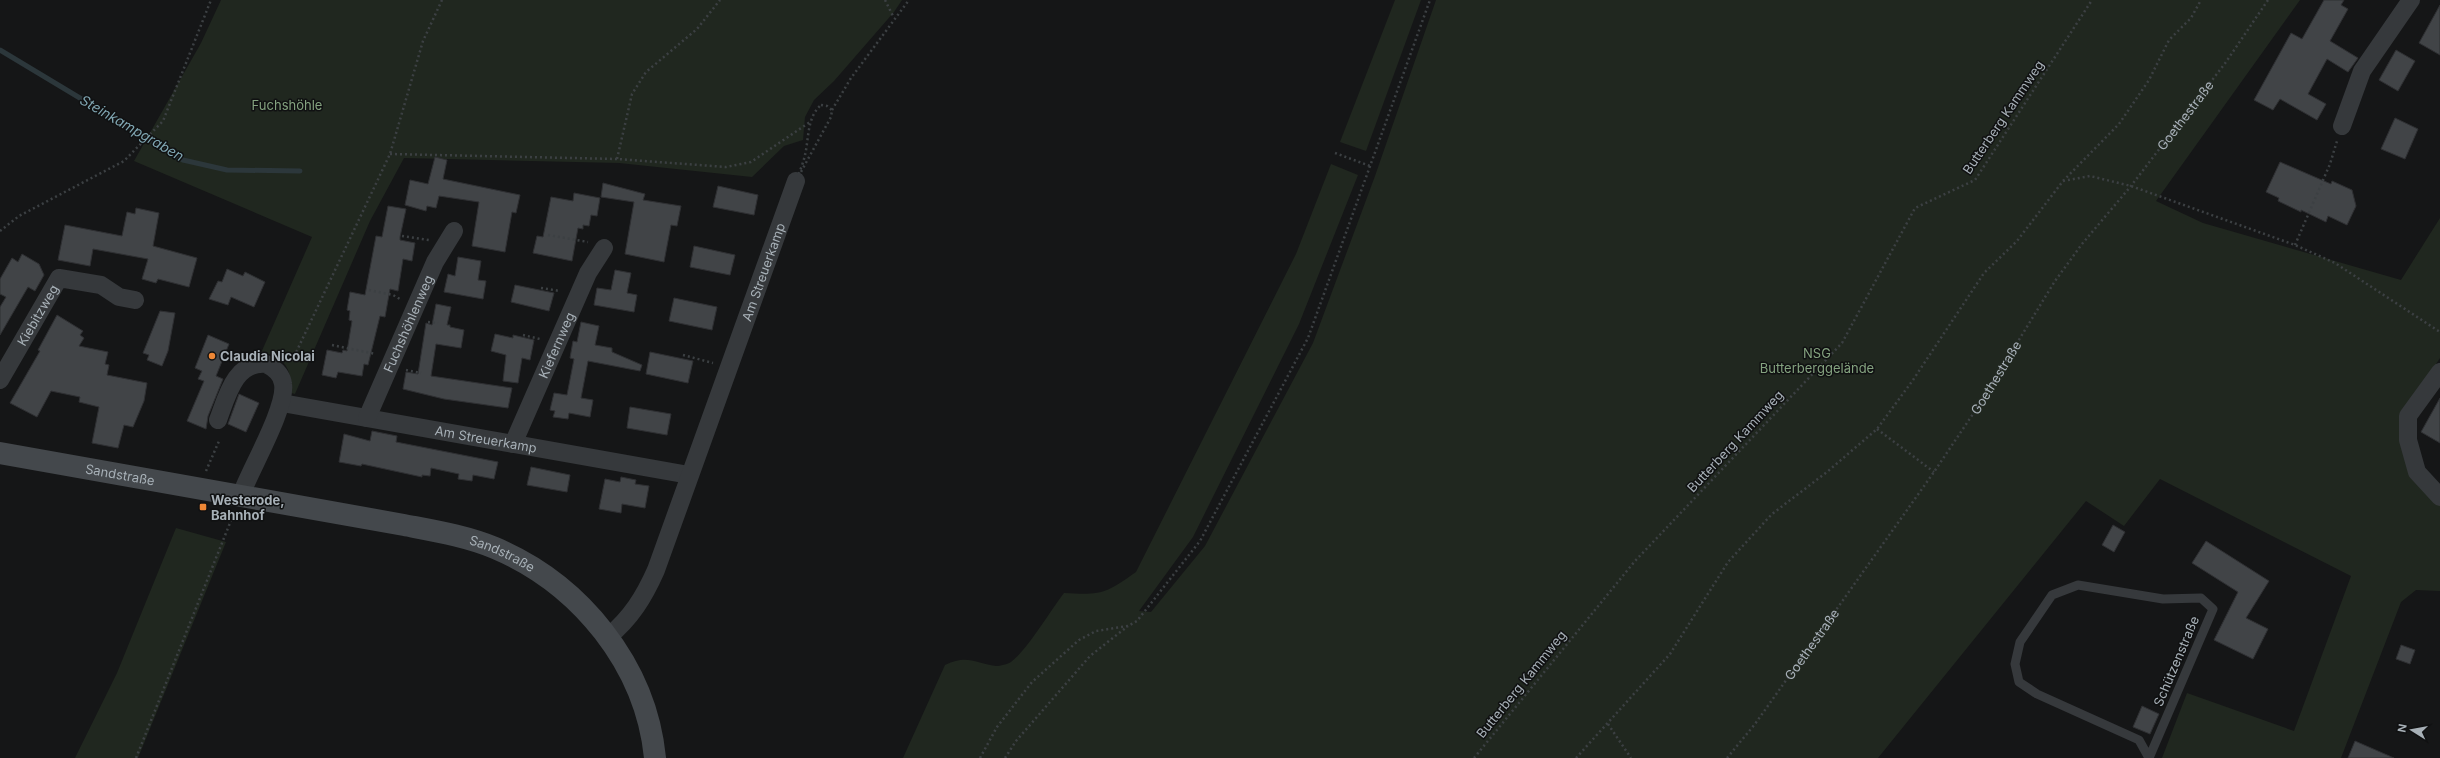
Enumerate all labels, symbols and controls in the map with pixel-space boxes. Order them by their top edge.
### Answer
street label: Butterberg Kammweg [1959,57,2047,177]
street label: Goethestraße [2153,77,2217,153]
water label: Steinkampgraben [77,91,187,164]
park label: Fuchshöhle [252,97,322,113]
street label: Am Streuerkamp [738,221,788,323]
street label: Fuchshöhlenweg [380,272,436,375]
street label: Kiebitzweg [14,282,62,349]
street label: Kiefernweg [535,310,578,381]
street label: Goethestraße [1967,338,2024,417]
park label: NSG Butterberggelände [1760,345,1874,376]
place label: Claudia Nicolai [220,348,315,364]
marker: Claudia Nicolai [207,351,217,361]
street label: Butterberg Kammweg [1684,387,1786,495]
street label: Am Streuerkamp [434,422,538,456]
street label: Sandstraße [84,460,156,488]
place label: Westerode, Bahnhof [211,492,284,523]
marker: Westerode, Bahnhof [198,502,208,512]
street label: Sandstraße [468,532,538,575]
street label: Goethestraße [1781,605,1842,683]
street label: Schützenstraße [2150,613,2202,709]
street label: Butterberg Kammweg [1473,627,1569,741]
north arrow [2392,710,2432,750]
text: N [2395,723,2410,734]

